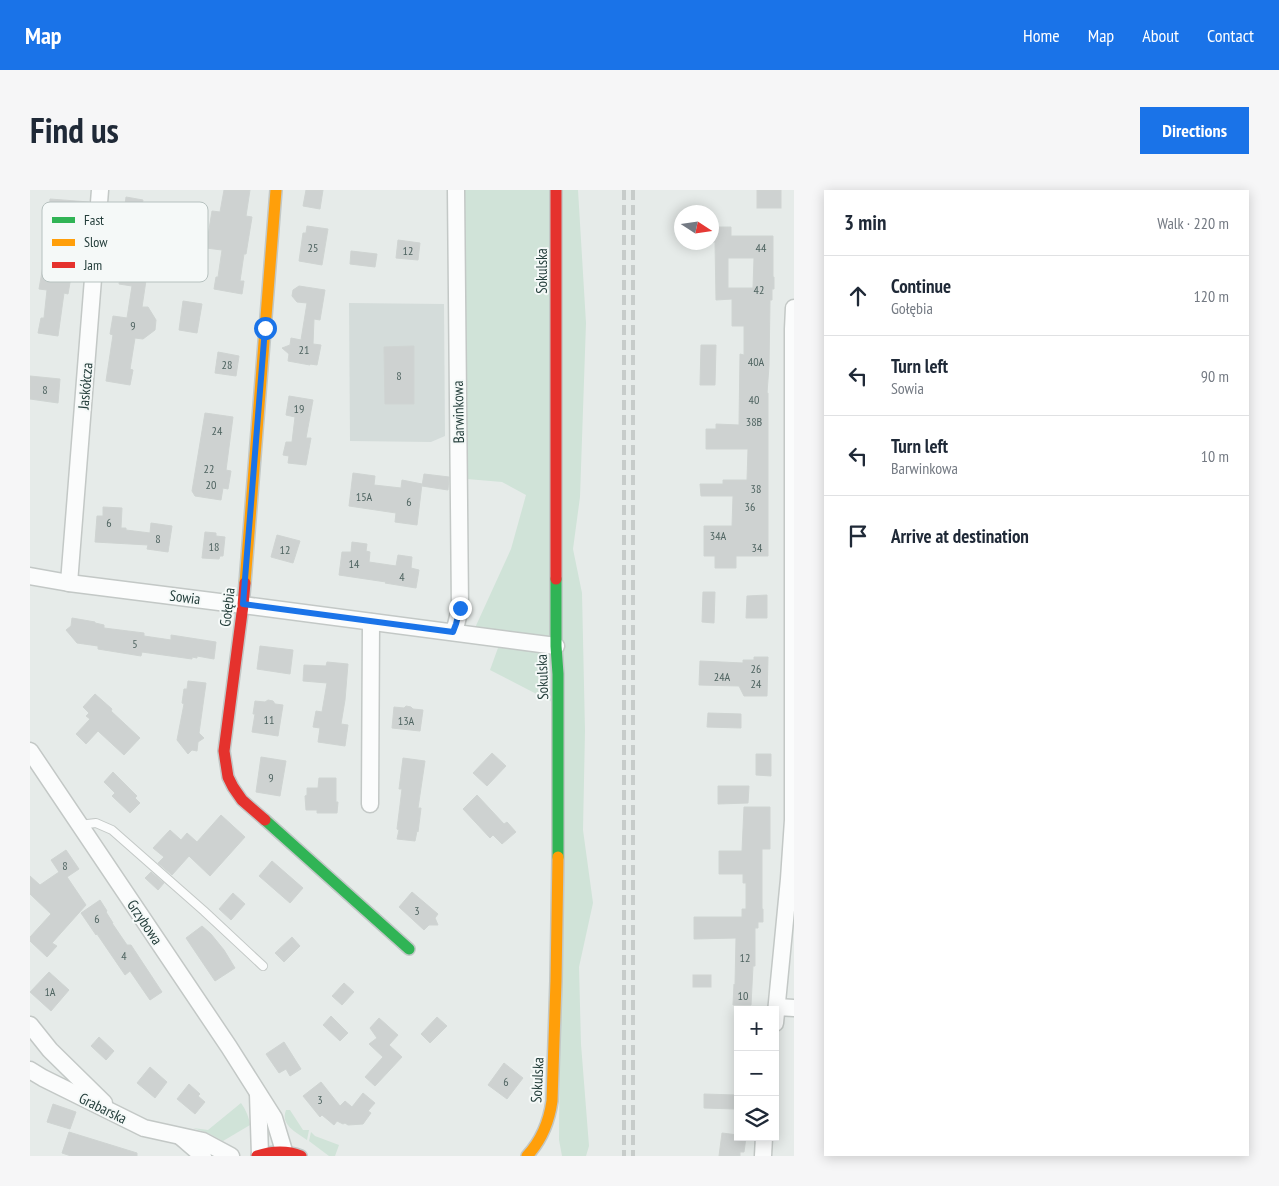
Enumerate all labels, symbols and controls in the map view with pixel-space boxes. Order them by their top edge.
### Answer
text: Map [25,20,62,51]
text: Home [1023,24,1060,47]
text: Map [1088,24,1114,47]
text: About [1142,24,1179,47]
text: Contact [1207,24,1254,47]
text: Find us [30,107,119,153]
button: Directions [1140,107,1249,154]
legend [42,202,208,282]
north arrow [674,205,719,250]
text: 3 min [844,209,886,236]
text: Fast [84,211,104,229]
text: Walk · 220 m [1157,213,1229,233]
text: Slow [84,233,108,251]
house number: 25 [308,240,318,255]
house number: 44 [756,240,767,255]
house number: 12 [403,243,413,258]
street label: Sokulska [532,248,551,294]
text: Jam [83,256,102,274]
text: Continue [891,274,951,298]
house number: 42 [754,282,764,297]
icon: ahead [844,282,872,310]
text: 120 m [1194,286,1229,306]
text: Gołębia [891,298,933,318]
route start [254,317,277,340]
house number: 9 [130,318,136,333]
house number: 21 [299,342,309,357]
house number: 40A [748,354,765,369]
text: Turn left [891,354,948,378]
house number: 28 [222,357,232,372]
street label: Jaskółcza [73,362,97,411]
icon: left [844,362,872,390]
text: 90 m [1201,366,1229,386]
house number: 8 [396,368,402,383]
text: Sowia [891,378,924,398]
street label: Barwinkowa [448,380,468,444]
house number: 8 [42,382,48,397]
house number: 40 [749,392,759,407]
house number: 19 [294,401,304,416]
house number: 38B [746,414,763,429]
house number: 24 [212,423,223,438]
text: Turn left [891,434,948,458]
icon: left [844,442,872,470]
text: 10 m [1201,446,1229,466]
text: Barwinkowa [891,458,958,478]
house number: 22 [204,461,214,476]
house number: 20 [206,477,216,492]
house number: 38 [751,481,761,496]
house number: 15A [356,489,373,504]
house number: 6 [406,494,412,509]
house number: 36 [745,499,755,514]
house number: 6 [106,515,112,530]
icon: arrive [844,522,872,550]
text: Arrive at destination [891,524,1029,548]
house number: 34A [710,528,727,543]
house number: 8 [155,531,161,546]
house number: 18 [209,539,219,554]
house number: 34 [752,540,763,555]
house number: 12 [280,542,290,557]
house number: 14 [349,556,360,571]
house number: 4 [399,569,405,584]
street label: Sowia [169,586,201,608]
street label: Gołębia [215,586,239,628]
route end [449,597,472,620]
house number: 5 [132,636,138,651]
street label: Sokulska [532,654,552,700]
house number: 26 [751,661,761,676]
house number: 24A [714,669,731,684]
house number: 24 [751,676,762,691]
house number: 11 [264,712,274,727]
house number: 13A [398,713,415,728]
house number: 9 [268,770,274,785]
house number: 8 [62,858,68,873]
street label: Grzybowa [123,896,167,948]
house number: 3 [414,903,420,918]
house number: 6 [94,911,100,926]
house number: 4 [121,948,127,963]
house number: 12 [740,950,750,965]
house number: 1A [44,984,56,999]
house number: 10 [738,988,748,1003]
map controls [734,1006,779,1141]
button: + [734,1006,779,1051]
button: − [734,1051,779,1096]
street label: Sokulska [526,1057,548,1103]
house number: 6 [503,1074,509,1089]
street label: Grabarska [76,1088,130,1128]
house number: 3 [317,1092,323,1107]
button: layers [734,1096,779,1141]

